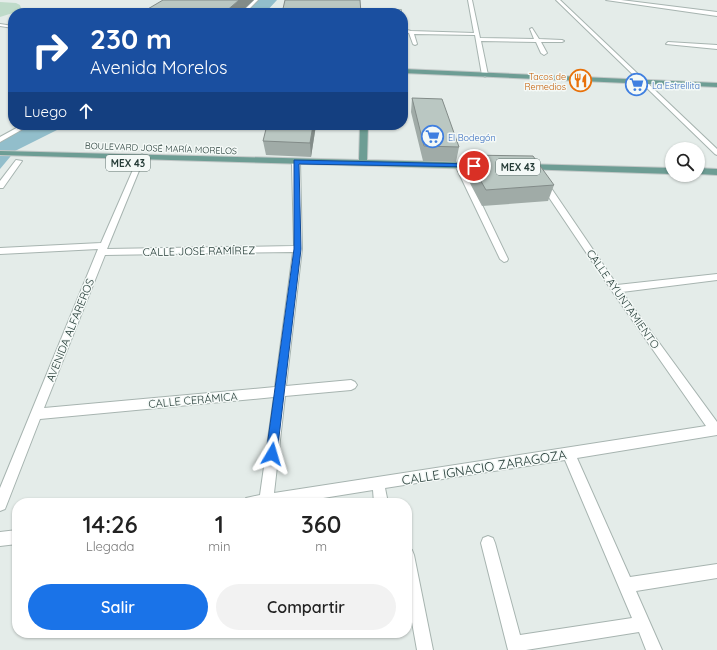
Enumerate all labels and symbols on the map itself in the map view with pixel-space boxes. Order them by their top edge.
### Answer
restaurant icon: Tacos de Remedios [568,68,594,94]
place label: Tacos de Remedios [525,71,566,92]
supermarket icon: La Estrellita [624,72,650,98]
place label: La Estrellita [652,80,700,91]
supermarket icon: El Bodegón [419,124,445,150]
place label: El Bodegón [448,132,496,143]
street label: BOULEVARD JOSÉ MARÍA MORELOS [85,140,237,156]
pin [457,149,491,183]
road number: MEX 43 [106,155,150,171]
road number: MEX 43 [496,159,540,175]
street label: CALLE JOSÉ RAMÍREZ [143,243,255,259]
street label: CALLE AYUNTAMIENTO [583,247,663,351]
street label: AVENIDA ALFAREROS [43,276,97,384]
street label: CALLE CERÁMICA [148,389,238,411]
position arrow [251,433,293,475]
street label: CALLE IGNACIO ZARAGOZA [401,446,568,488]

